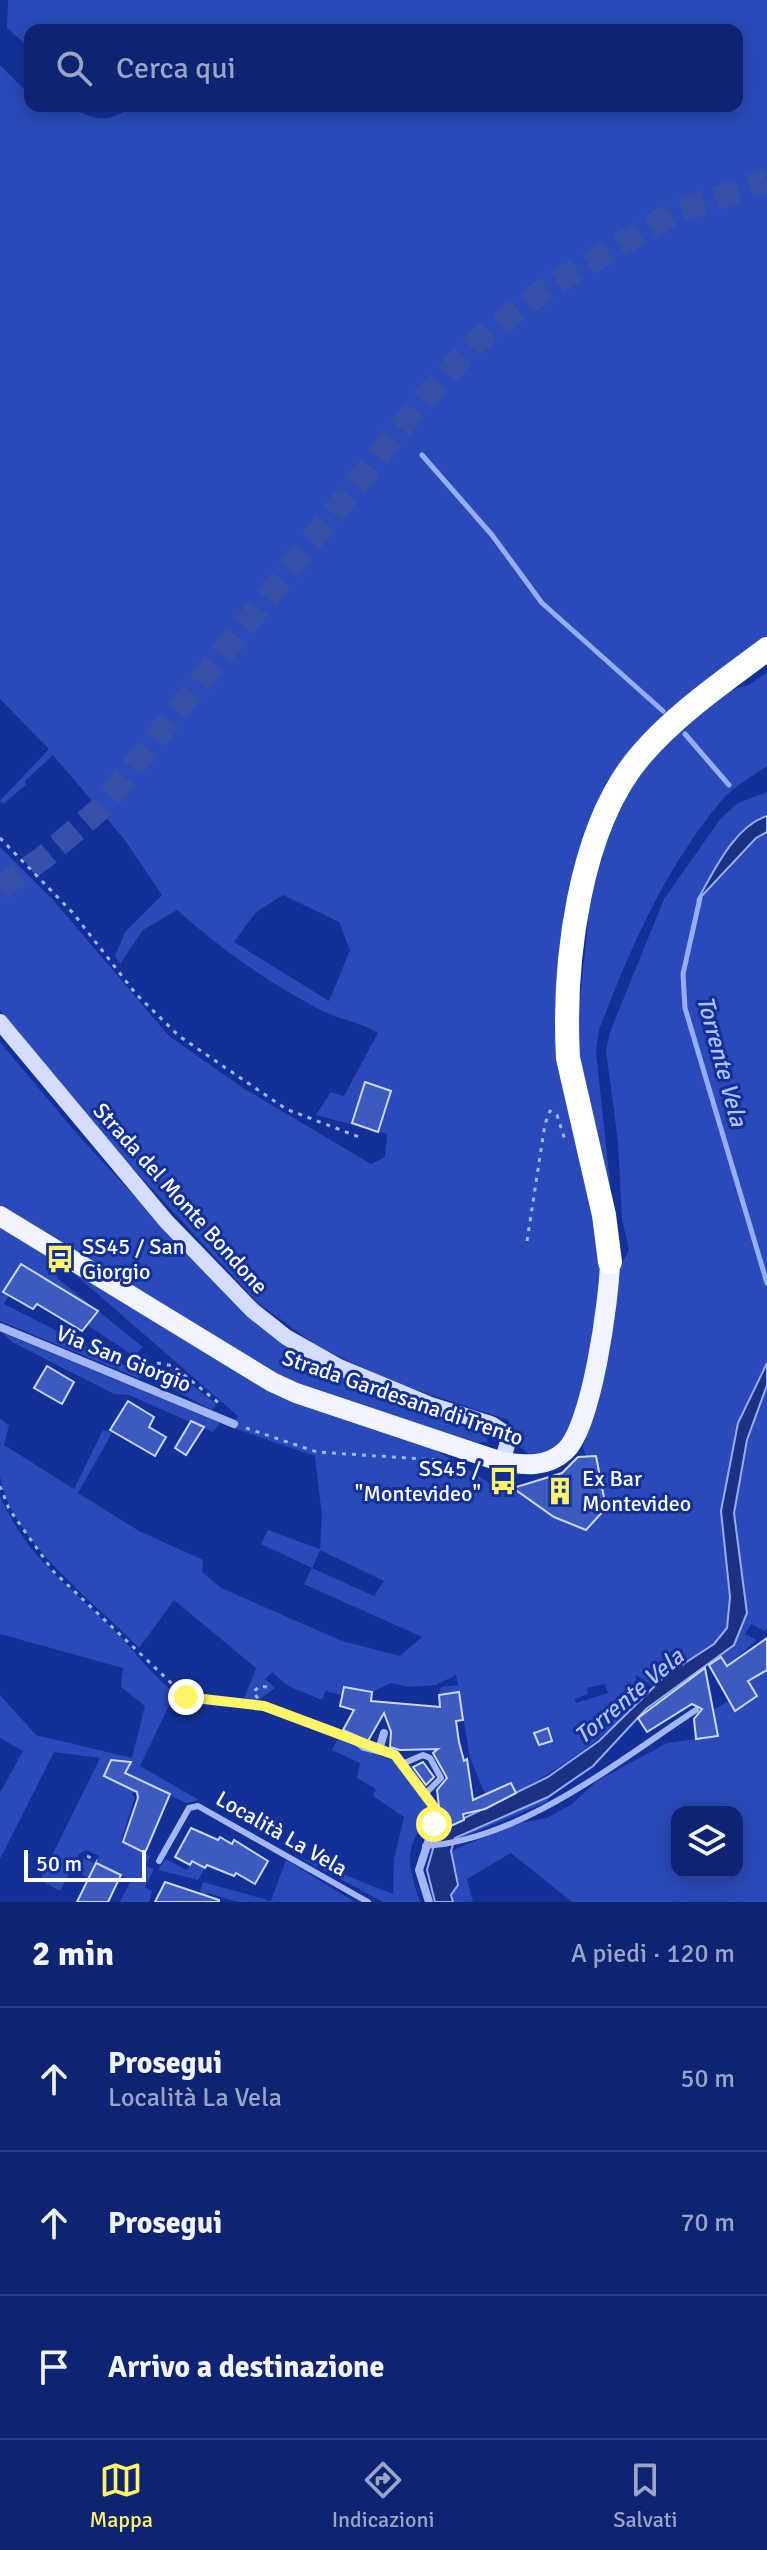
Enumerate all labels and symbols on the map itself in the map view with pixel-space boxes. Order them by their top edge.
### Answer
water label: Torrente Vela [690,992,754,1130]
street label: Strada del Monte Bondone [88,1097,274,1300]
place label: SS45 / San Giorgio [82,1233,185,1285]
bus stop icon: SS45 / San Giorgio [45,1244,75,1274]
street label: Via San Giorgio [52,1319,195,1398]
street label: Strada Gardesana di Trento [279,1344,527,1451]
place label: SS45 / "Montevideo" [355,1455,482,1507]
place label: Ex Bar Montevideo [582,1465,691,1517]
bus stop icon: SS45 / "Montevideo" [488,1466,518,1496]
building icon: Ex Bar Montevideo [545,1476,575,1506]
water label: Torrente Vela [568,1641,691,1751]
route end [168,1679,204,1715]
street label: Località La Vela [211,1785,352,1882]
route start [416,1806,452,1842]
scale bar [24,1846,146,1882]

